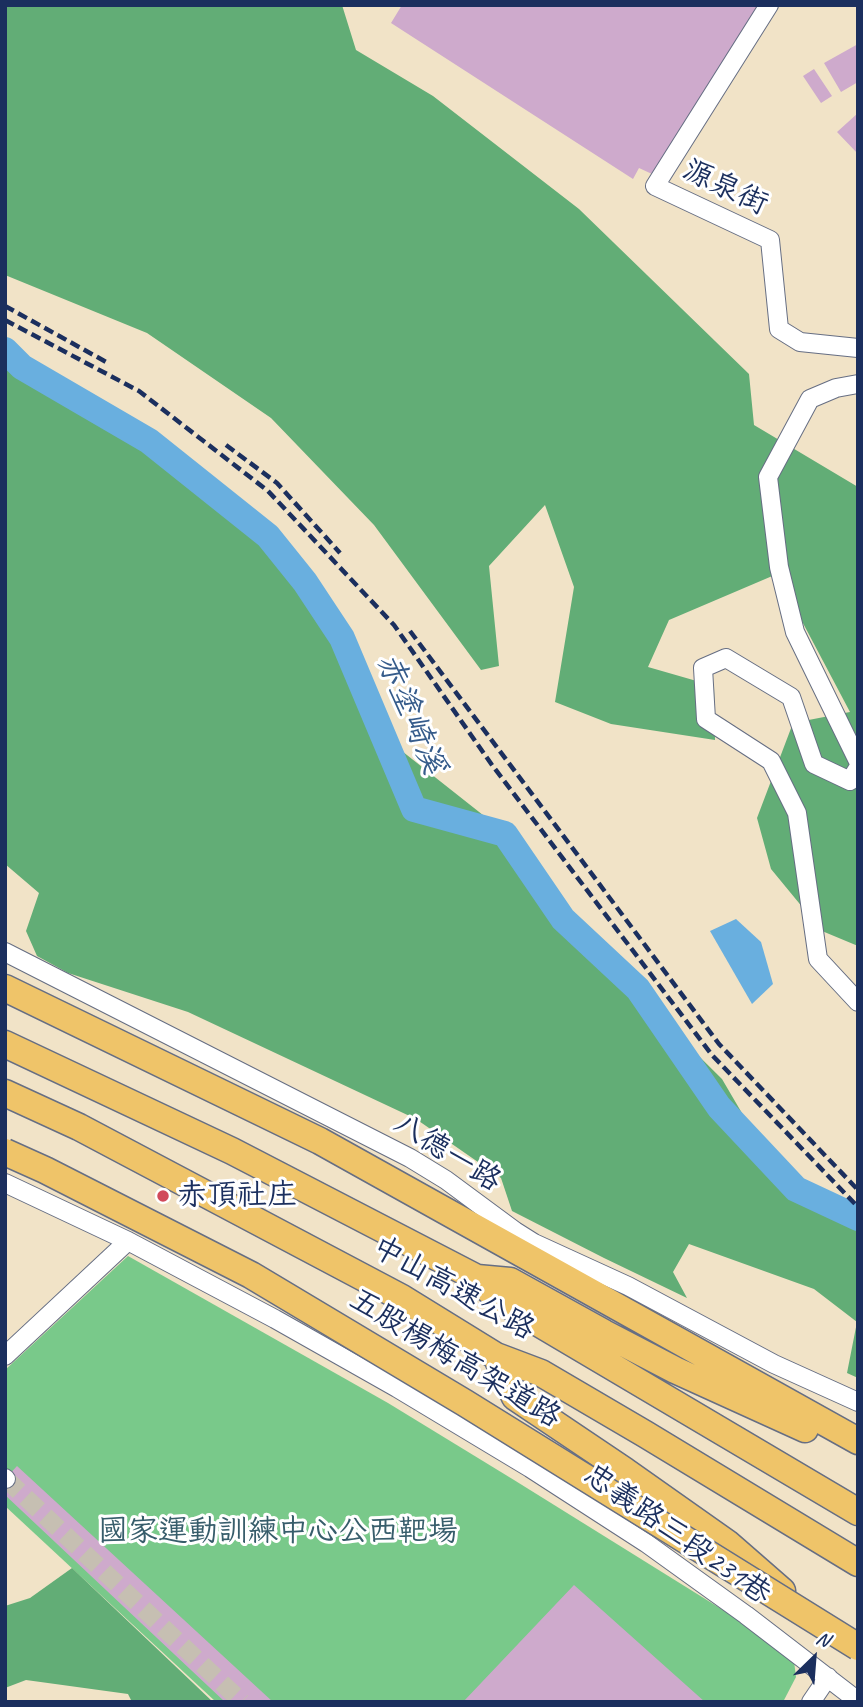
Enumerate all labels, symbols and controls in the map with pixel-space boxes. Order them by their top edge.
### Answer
street label: 源泉街 [677,153,773,223]
water label: 赤塗崎溪 [367,648,453,780]
street label: 八德一路 [387,1106,507,1200]
place label: 赤頂社庄 [177,1178,297,1214]
marker: 赤頂社庄 [155,1188,171,1204]
street label: 中山高速公路 [366,1230,540,1348]
street label: 五股楊梅高架道路 [343,1282,567,1436]
street label: 忠義路三段231巷 [576,1457,778,1613]
park label: 國家運動訓練中心公西靶場 [98,1514,458,1550]
north arrow [779,1623,849,1693]
text: N [812,1626,833,1652]

